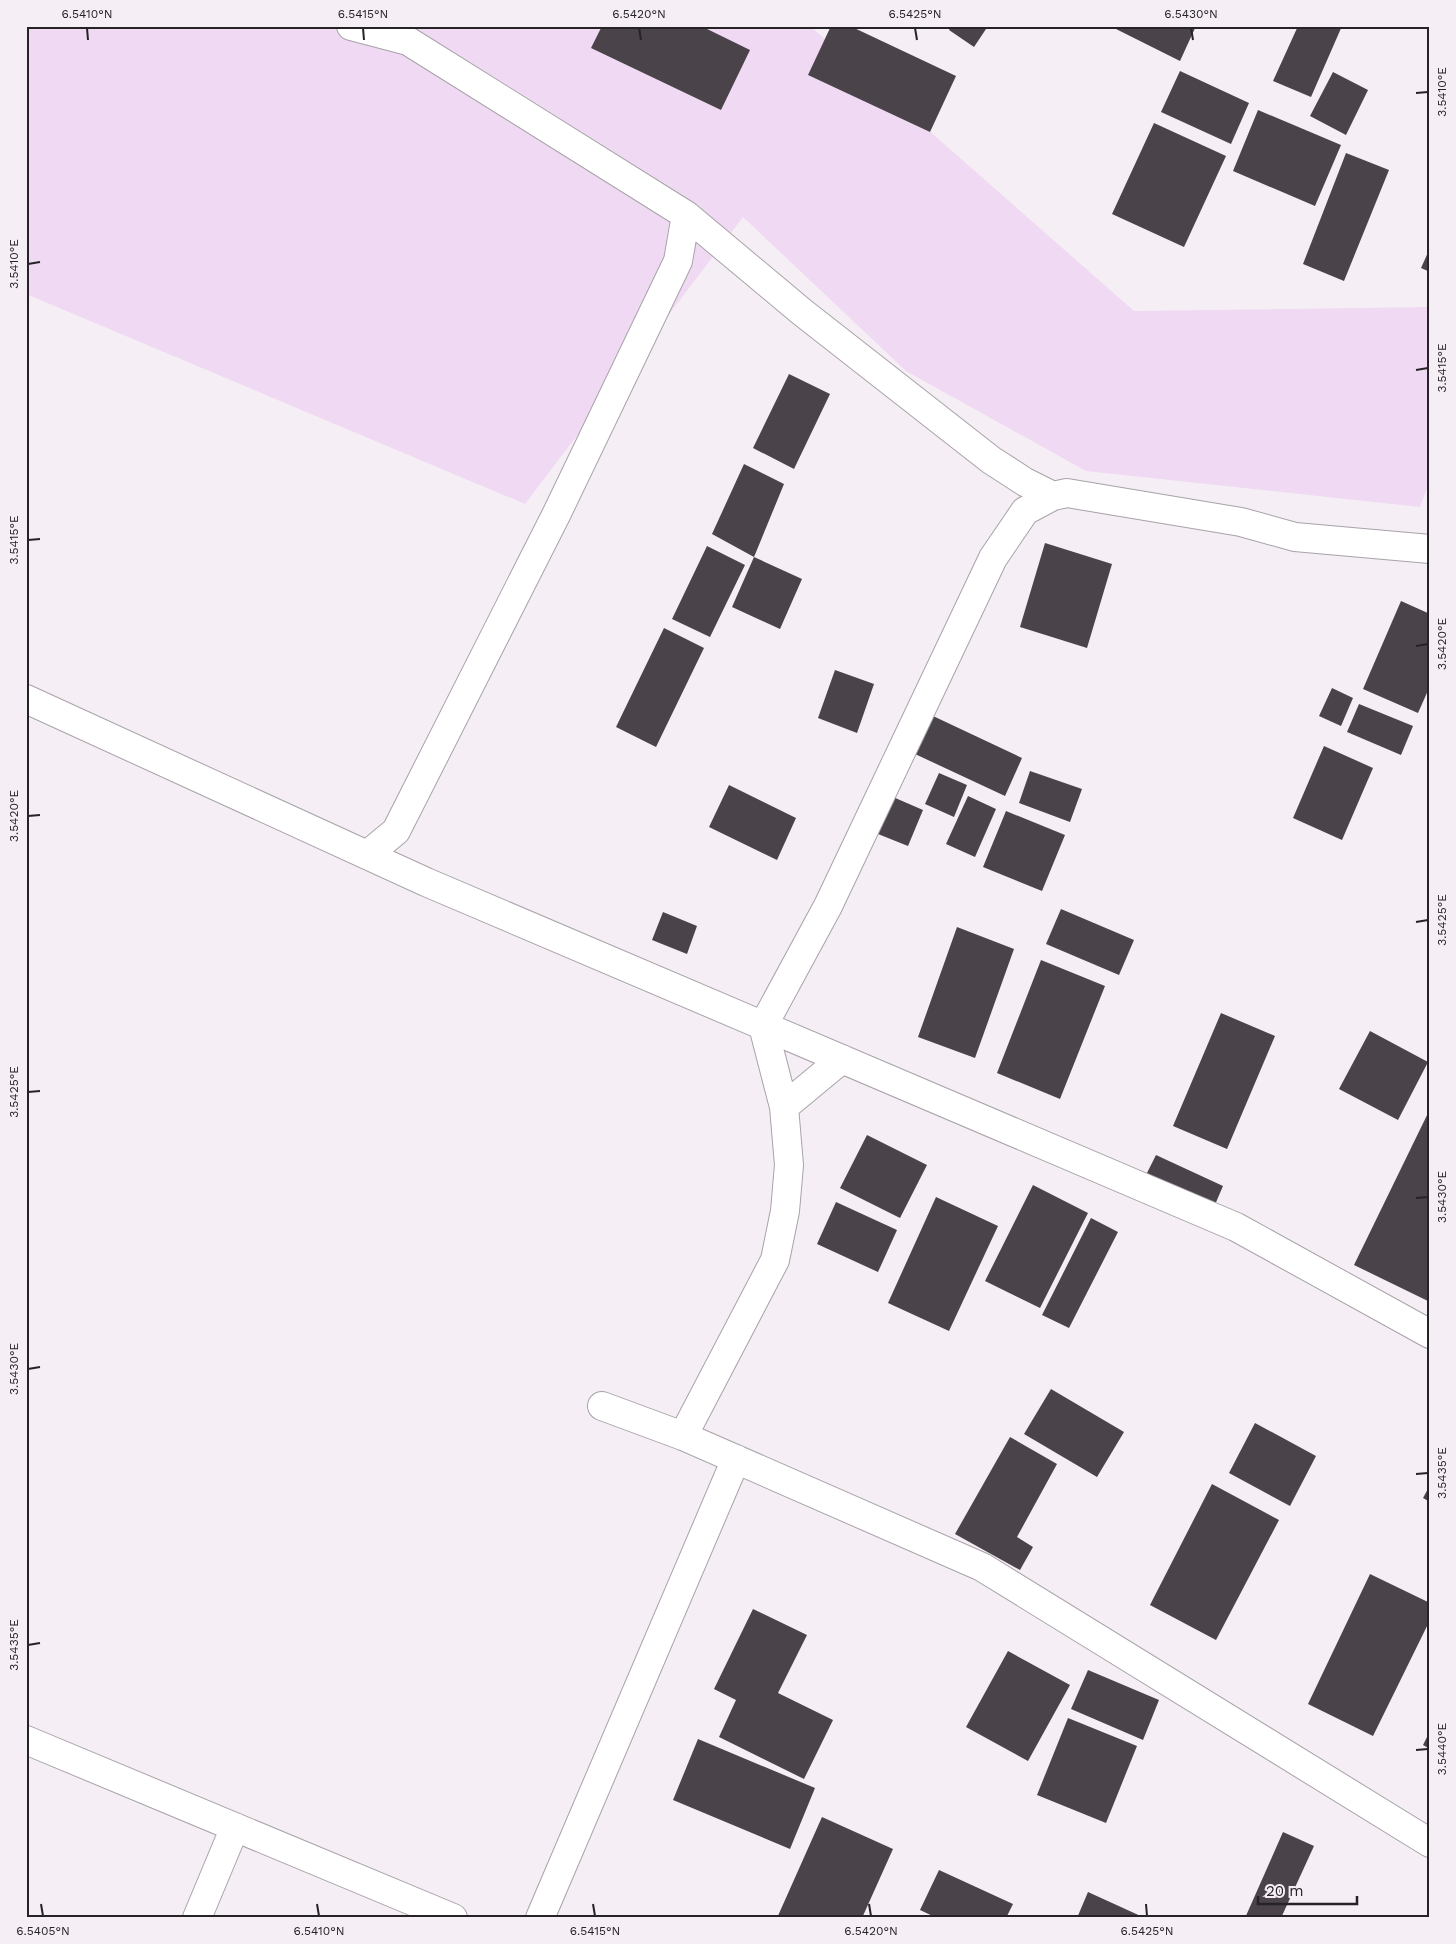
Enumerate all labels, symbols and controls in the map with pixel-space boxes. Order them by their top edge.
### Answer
text: 6.5410°N [61,7,113,21]
text: 6.5415°N [338,7,388,21]
text: 6.5420°N [612,7,666,21]
text: 6.5425°N [888,7,942,21]
text: 6.5430°N [1164,7,1218,21]
text: 3.5410°E [1435,67,1449,117]
text: 3.5410°E [7,239,21,289]
text: 3.5415°E [1435,343,1449,393]
text: 3.5415°E [7,515,21,565]
text: 3.5420°E [1435,618,1449,670]
text: 3.5420°E [7,790,21,842]
text: 3.5425°E [1435,894,1449,946]
text: 3.5425°E [7,1066,21,1118]
text: 3.5430°E [1435,1171,1449,1223]
text: 3.5430°E [7,1343,21,1395]
text: 3.5435°E [1435,1447,1449,1499]
text: 3.5435°E [7,1619,21,1671]
text: 3.5440°E [1435,1722,1449,1775]
scale bar [1258,1874,1357,1906]
text: 20 m [1266,1882,1304,1900]
text: 6.5405°N [16,1924,70,1938]
text: 6.5410°N [293,1924,345,1938]
text: 6.5415°N [570,1924,620,1938]
text: 6.5420°N [844,1924,898,1938]
text: 6.5425°N [1120,1924,1174,1938]

